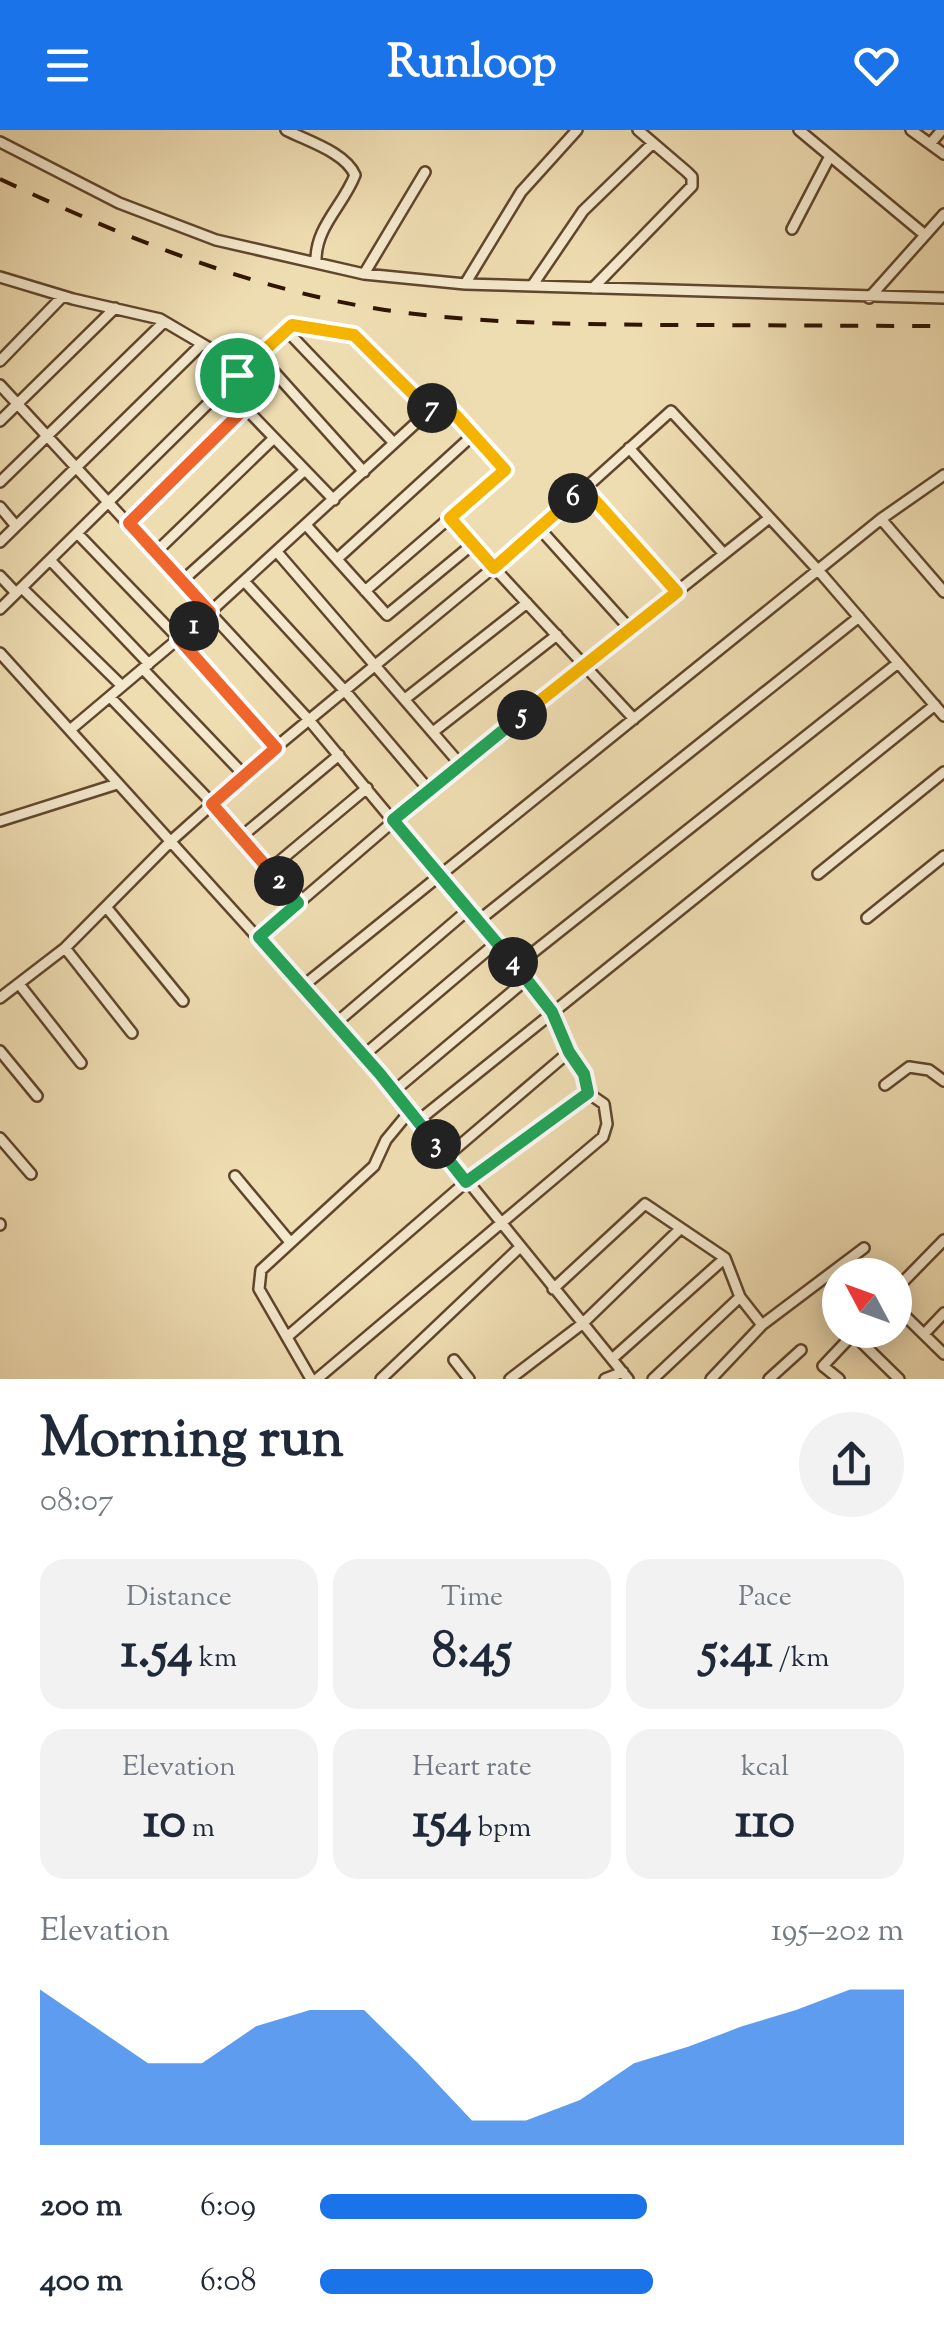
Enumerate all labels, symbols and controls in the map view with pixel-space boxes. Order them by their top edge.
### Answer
text: Runloop [387,33,557,98]
icon: menu [40,38,95,93]
icon: heart [849,38,904,93]
pin [195,333,280,418]
icon: arrive [210,348,265,403]
pin: 7 [407,383,457,433]
text: 7 [425,388,439,428]
pin: 6 [548,473,598,523]
text: 6 [566,478,580,518]
pin: 1 [169,601,219,651]
text: 1 [189,606,199,646]
pin: 5 [497,690,547,740]
text: 5 [517,695,527,735]
pin: 2 [254,856,304,906]
text: 2 [272,861,286,901]
pin: 4 [488,937,538,987]
text: 4 [506,942,520,982]
pin: 3 [411,1119,461,1169]
text: 3 [430,1124,442,1164]
north arrow [822,1258,912,1348]
map controls [822,1258,912,1348]
text: Morning run [40,1402,344,1481]
button: share [799,1412,904,1517]
text: 08:07 [40,1479,114,1525]
text: Distance [126,1578,232,1618]
text: Time [441,1578,503,1618]
text: Pace [738,1578,792,1618]
text: 1.54 [121,1618,193,1690]
text: 8:45 [432,1618,512,1690]
text: 5:41 [701,1618,773,1690]
text: km [193,1639,237,1679]
text: /km [773,1639,829,1679]
text: Elevation [122,1748,236,1788]
text: Heart rate [412,1748,532,1788]
text: kcal [741,1748,789,1788]
text: 10 [143,1788,186,1860]
text: 154 [412,1788,472,1860]
text: 110 [735,1788,795,1860]
text: m [186,1809,215,1849]
text: bpm [472,1809,532,1849]
text: Elevation [40,1909,170,1955]
text: 195–202 m [771,1909,904,1955]
text: 200 m [40,2184,122,2230]
text: 6:09 [200,2184,256,2230]
text: 400 m [40,2259,123,2305]
text: 6:08 [200,2259,257,2305]

